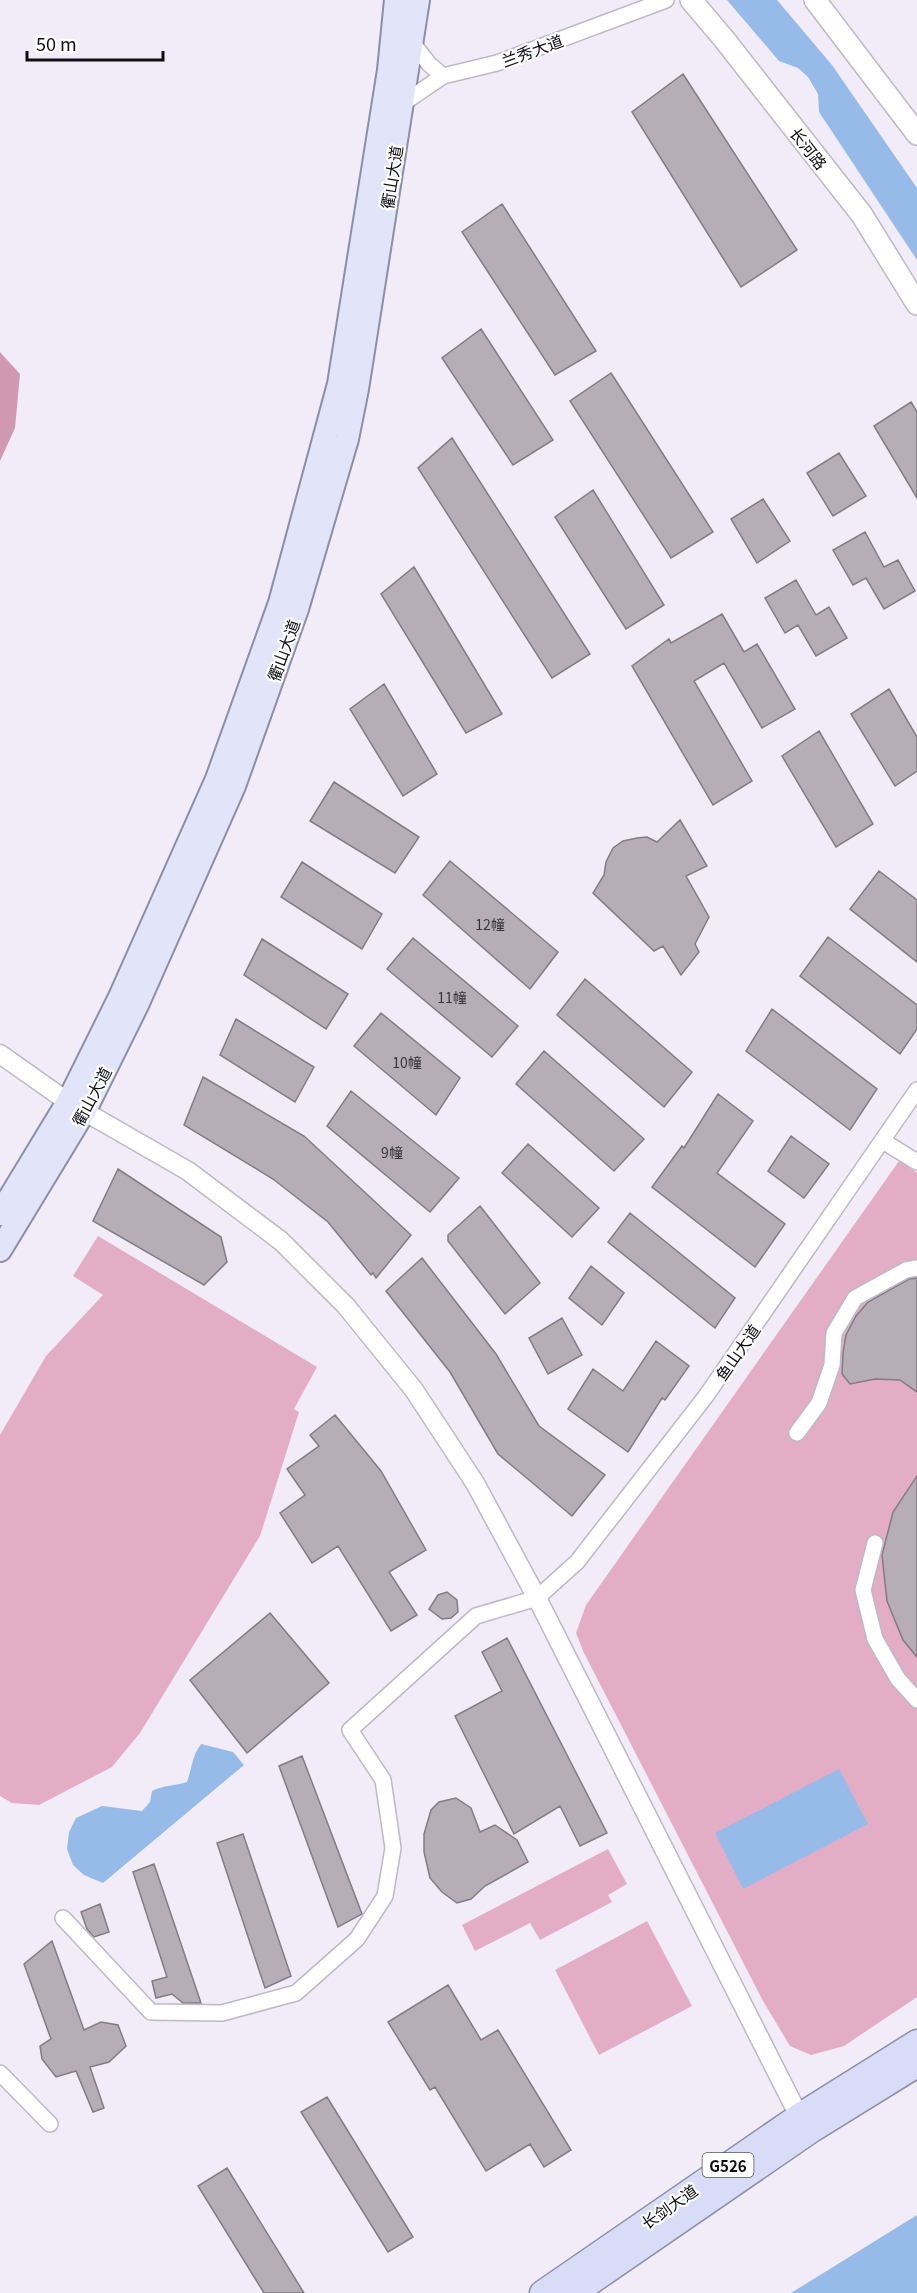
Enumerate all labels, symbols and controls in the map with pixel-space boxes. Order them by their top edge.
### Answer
scale bar [27,24,164,62]
street label: 兰秀大道 [498,28,566,72]
text: 50 m [36,30,77,56]
street label: 长河路 [785,122,833,174]
street label: 衢山大道 [374,144,408,210]
street label: 衢山大道 [261,616,305,684]
house number: 12幢 [475,914,505,934]
house number: 11幢 [437,987,467,1007]
house number: 10幢 [392,1052,422,1072]
street label: 衢山大道 [65,1062,117,1130]
house number: 9幢 [381,1142,403,1162]
street label: 鱼山大道 [709,1319,765,1385]
road number: G526 [702,2153,754,2177]
street label: 长剑大道 [636,2178,702,2234]

